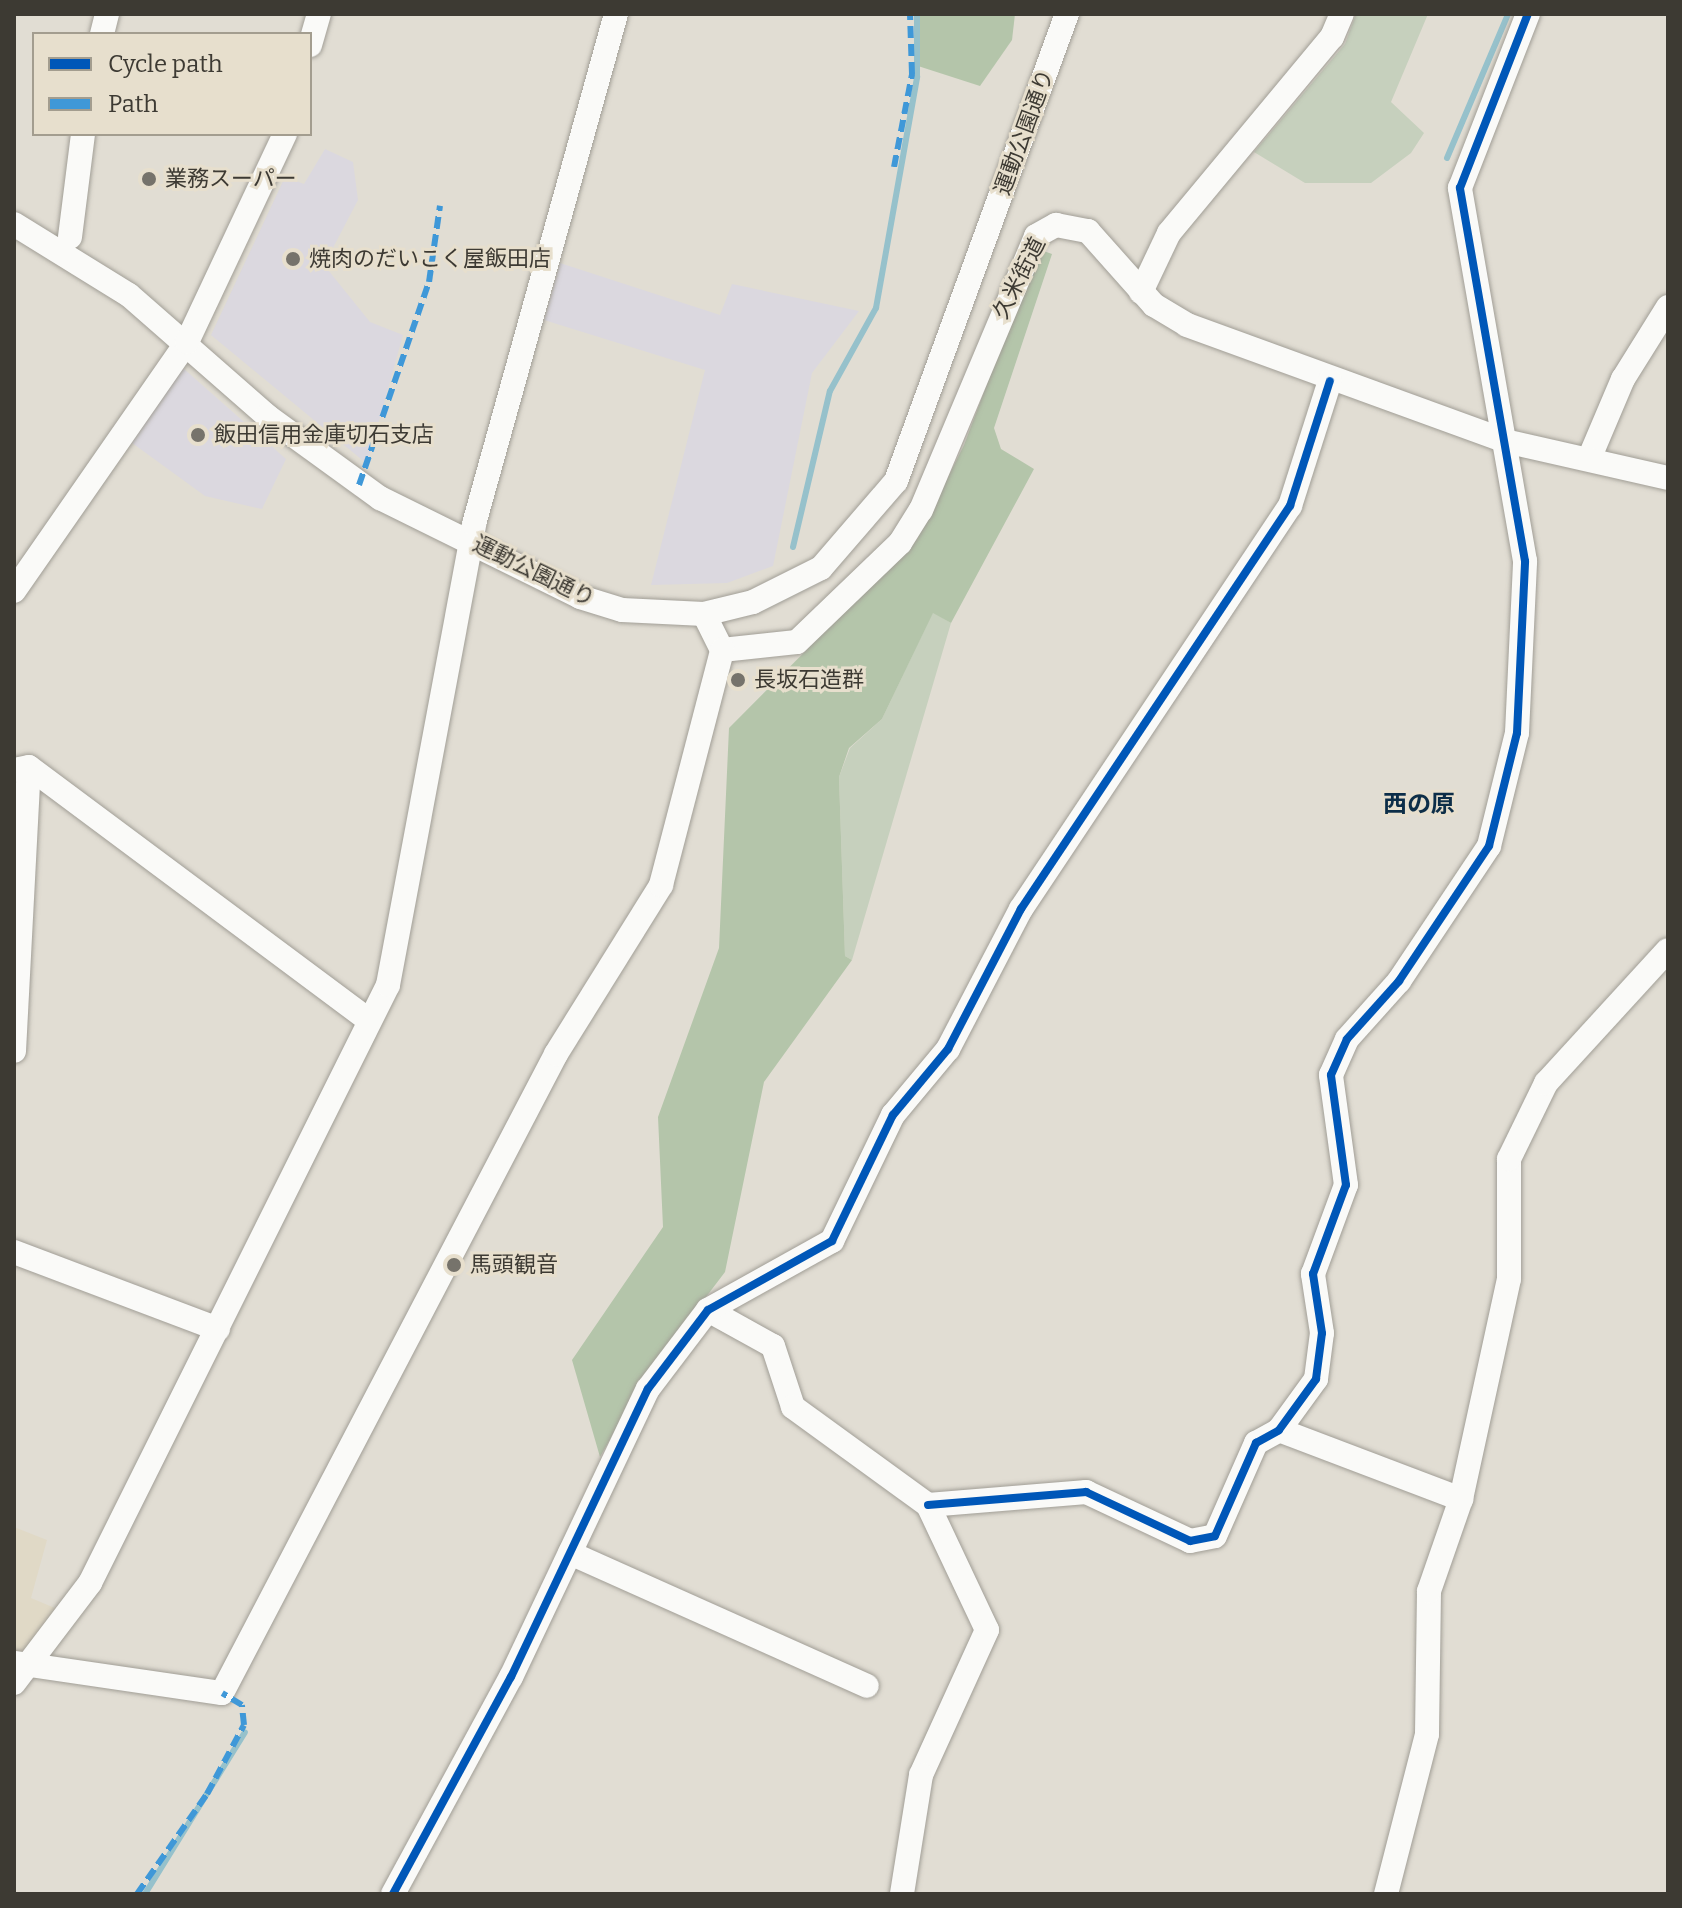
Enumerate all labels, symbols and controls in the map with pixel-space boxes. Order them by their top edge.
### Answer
legend [32,32,312,136]
text: Cycle path [108,50,223,78]
street label: 運動公園通り [989,65,1059,199]
text: Path [108,90,158,118]
place label: 業務スーパー [165,166,297,192]
marker: 業務スーパー [140,170,158,188]
street label: 久米街道 [987,233,1051,323]
place label: 焼肉のだいこく屋飯田店 [309,246,551,272]
marker: 焼肉のだいこく屋飯田店 [284,250,302,268]
place label: 飯田信用金庫切石支店 [214,422,434,448]
marker: 飯田信用金庫切石支店 [189,426,207,444]
street label: 運動公園通り [469,530,599,612]
place label: 長坂石造群 [754,667,864,693]
marker: 長坂石造群 [729,671,747,689]
district label: 西の原 [1383,791,1455,819]
place label: 馬頭観音 [470,1252,558,1278]
marker: 馬頭観音 [445,1256,463,1274]

